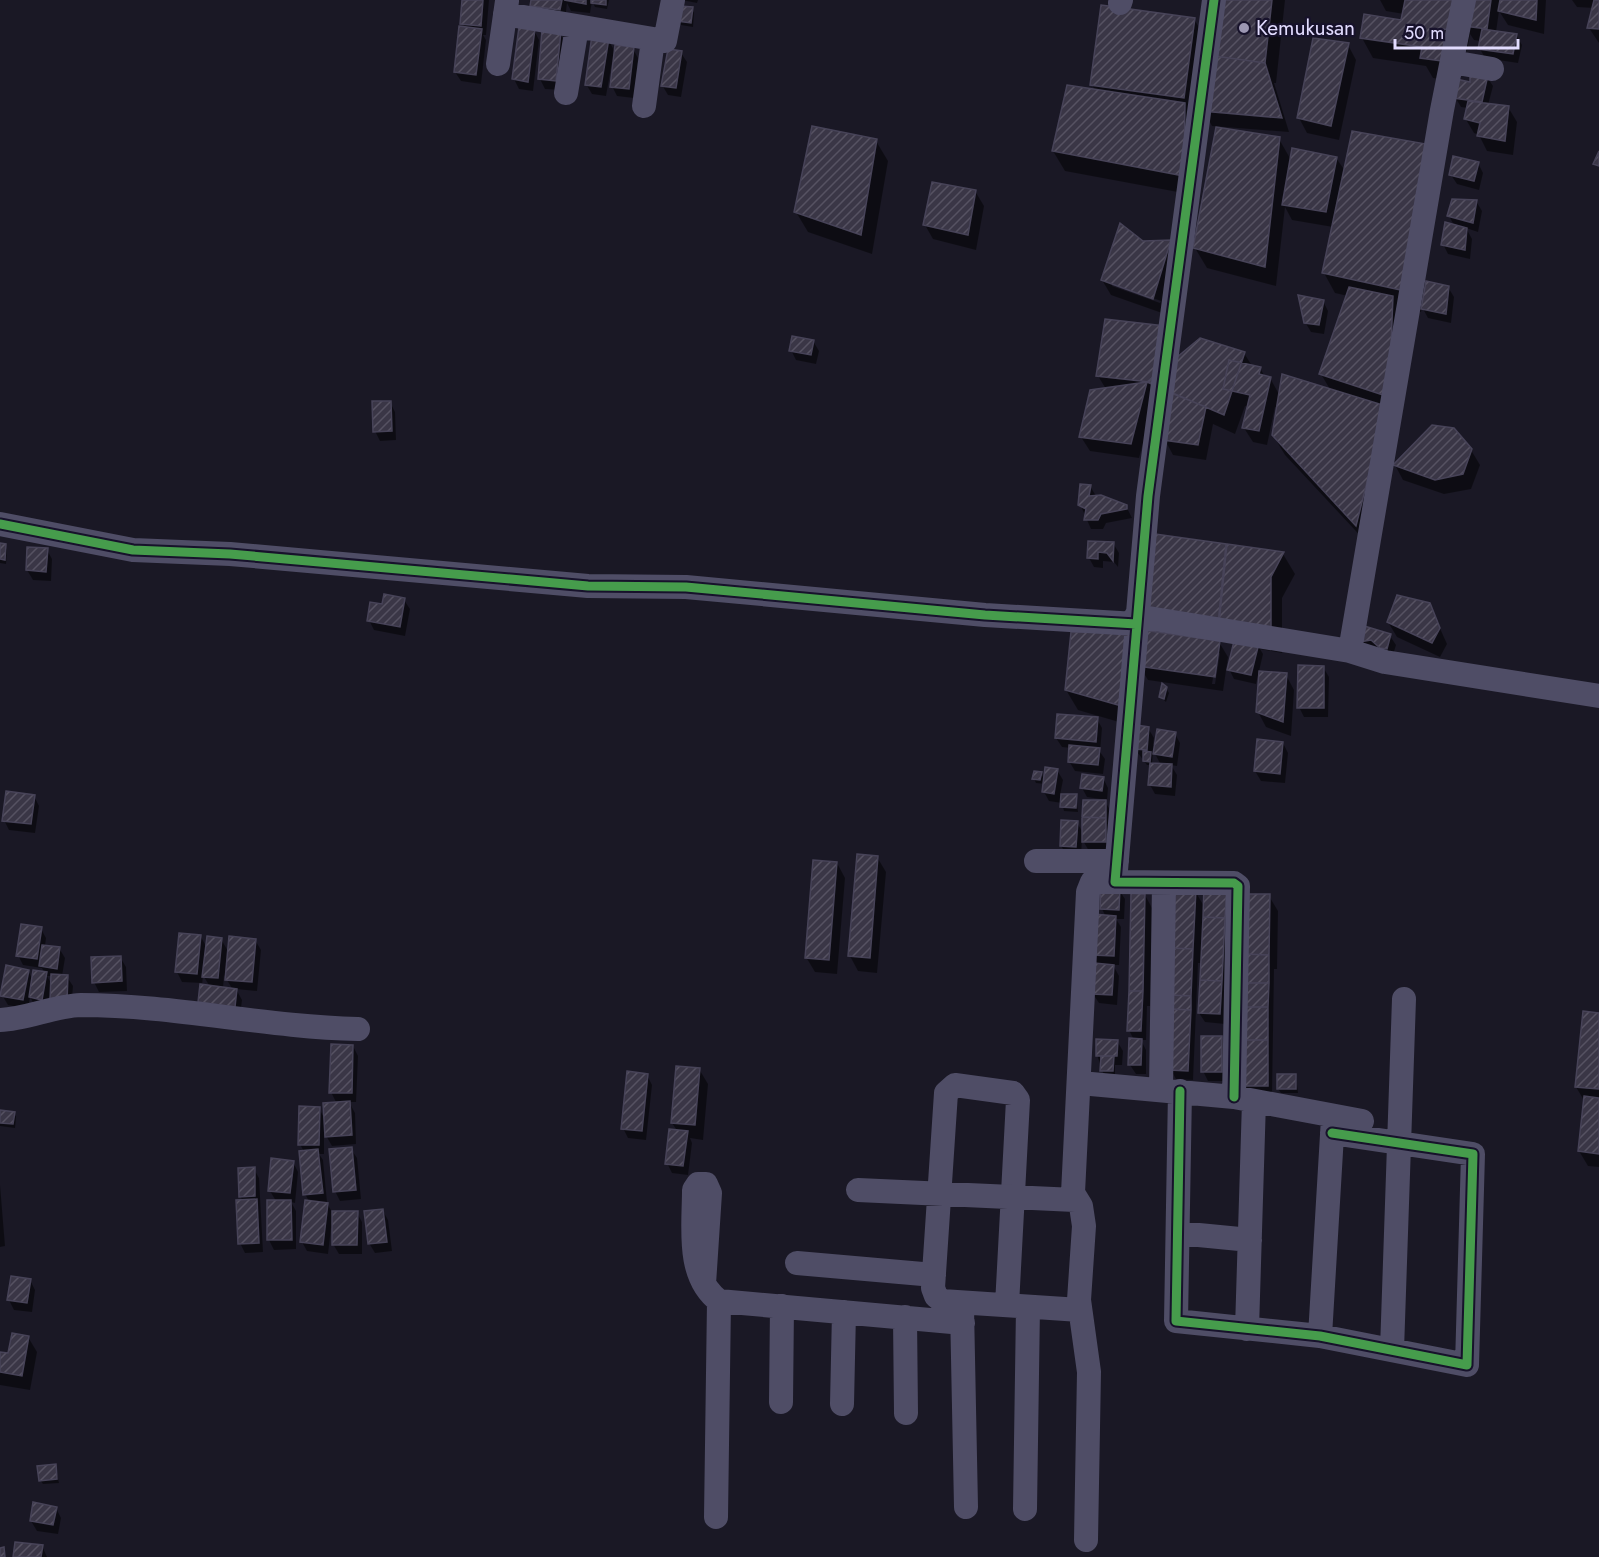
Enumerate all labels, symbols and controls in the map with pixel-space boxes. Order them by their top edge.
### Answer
scale bar [1395,12,1518,50]
place label: Kemukusan [1256,13,1355,43]
text: 50 m [1404,20,1444,46]
marker: Kemukusan [1237,21,1251,35]

